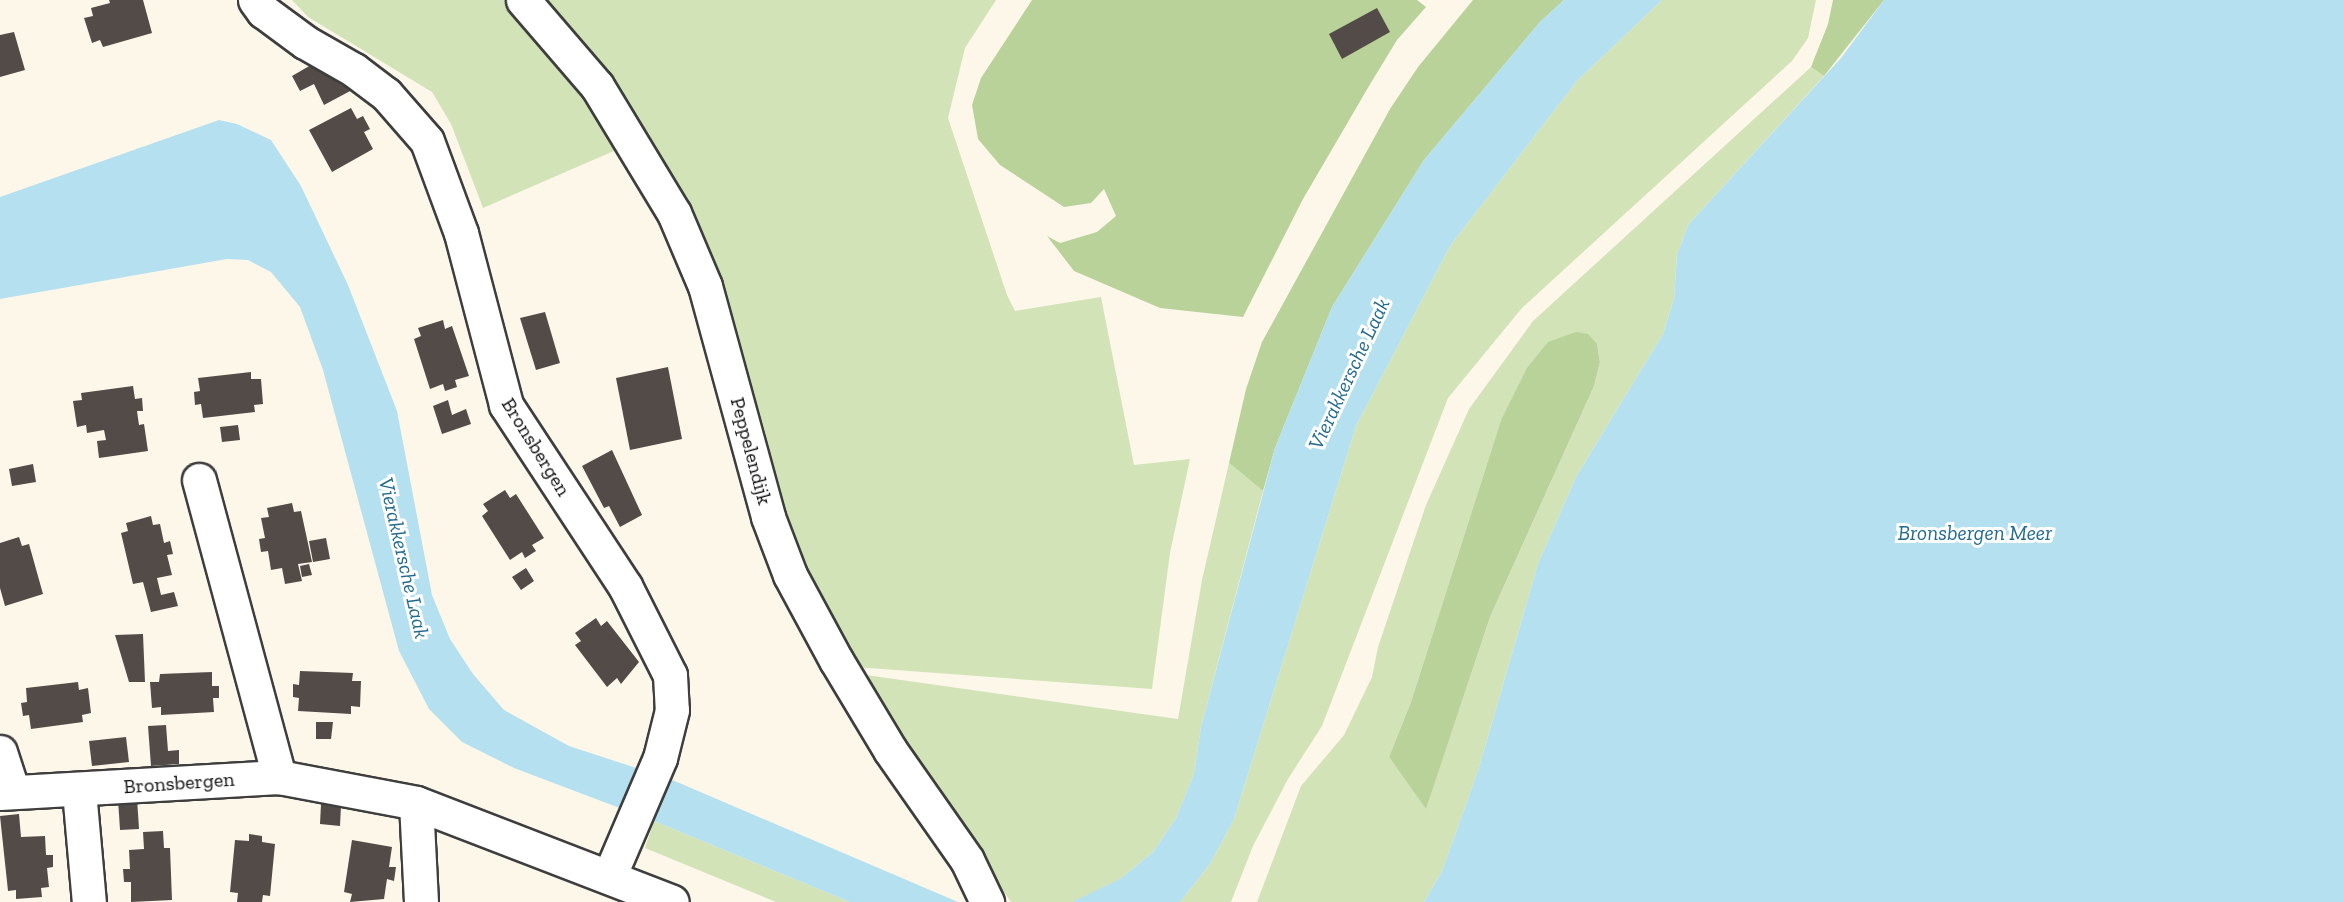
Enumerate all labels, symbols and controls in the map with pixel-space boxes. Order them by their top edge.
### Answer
water label: Vierakkersche Laak [1303,294,1395,454]
street label: Bronsbergen [496,393,576,501]
street label: Peppelendijk [725,395,777,507]
water label: Vierakkersche Laak [373,475,435,641]
water label: Bronsbergen Meer [1898,520,2052,546]
street label: Bronsbergen [123,767,235,799]

